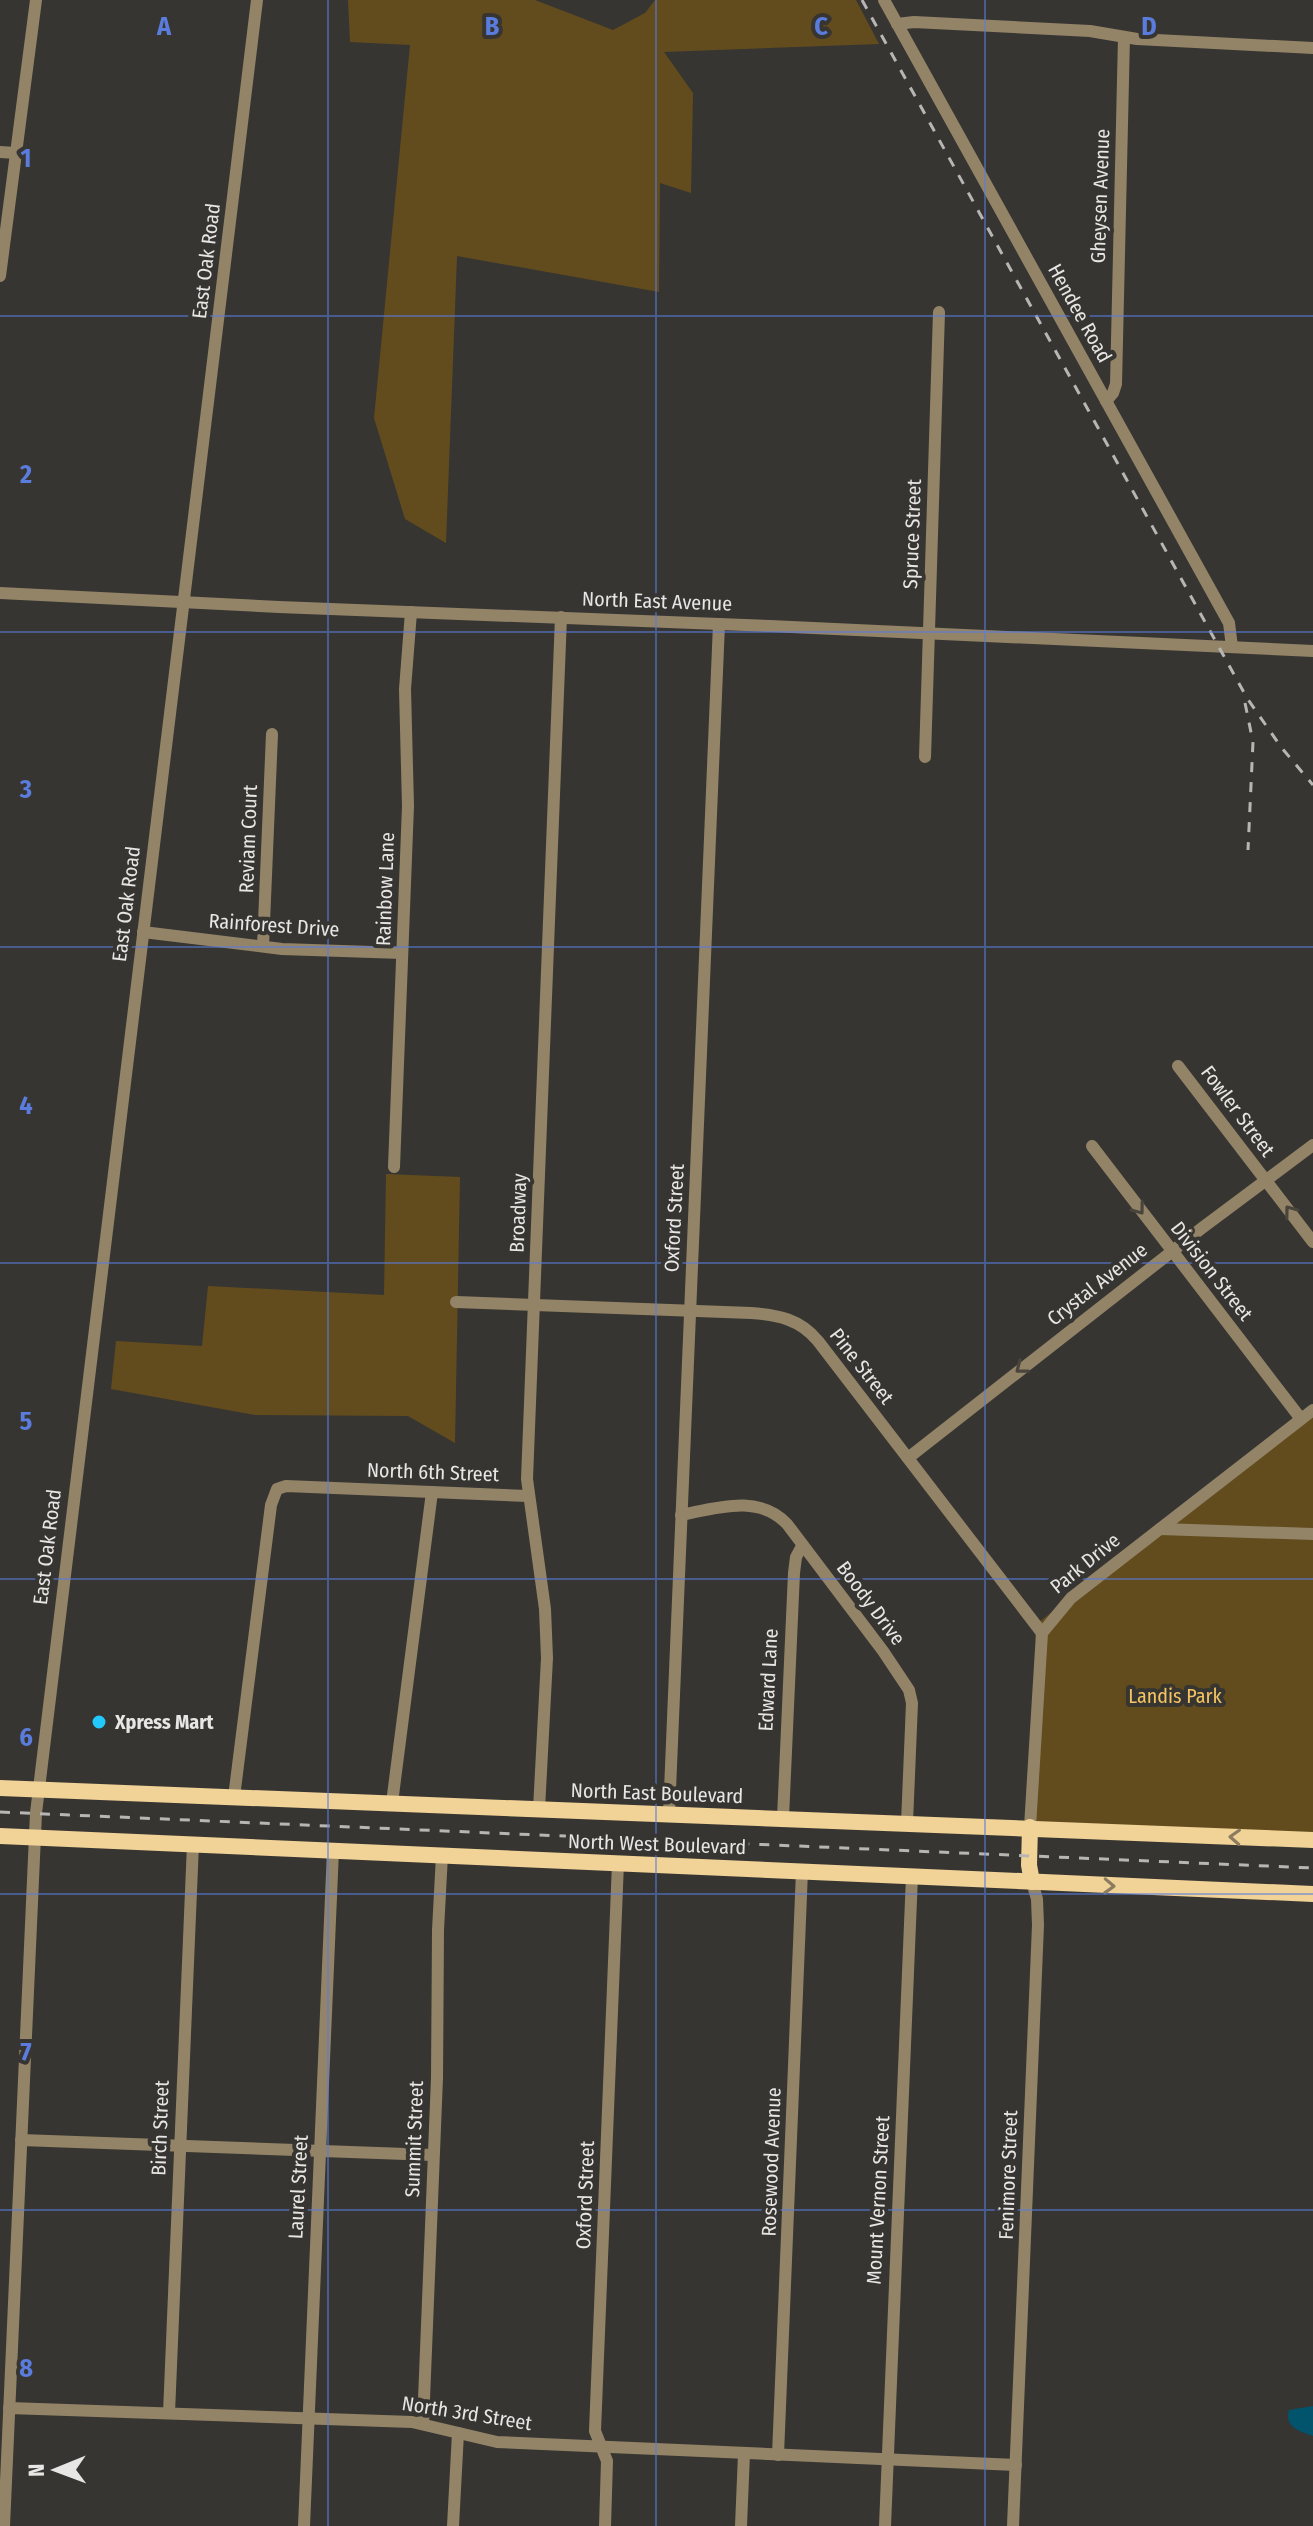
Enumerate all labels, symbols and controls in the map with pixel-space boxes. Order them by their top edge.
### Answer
text: A [156,11,172,42]
text: B [485,11,500,42]
text: C [814,11,828,42]
text: D [1141,11,1157,42]
street label: Gheysen Avenue [1086,128,1114,264]
text: 1 [21,143,32,174]
street label: East Oak Road [187,202,225,320]
street label: Hendee Road [1043,259,1117,367]
text: 2 [19,459,32,490]
street label: Spruce Street [898,478,926,589]
street label: North East Avenue [582,586,732,616]
text: 3 [19,774,32,805]
street label: Reviam Court [234,784,262,894]
street label: Rainbow Lane [371,832,399,946]
street label: East Oak Road [107,845,145,963]
street label: Rainforest Drive [208,908,340,942]
street label: Fowler Street [1196,1061,1280,1162]
text: 4 [19,1090,33,1121]
street label: Oxford Street [659,1163,689,1273]
street label: Broadway [505,1173,531,1253]
one-way arrow [1129,1200,1144,1214]
one-way arrow [1285,1206,1299,1220]
street label: Division Street [1166,1217,1258,1326]
street label: Crystal Avenue [1042,1238,1152,1330]
street label: Pine Street [825,1323,899,1409]
one-way arrow [1015,1359,1030,1373]
text: 5 [20,1406,33,1437]
street label: North 6th Street [366,1458,500,1486]
street label: East Oak Road [28,1488,66,1606]
street label: Park Drive [1045,1528,1125,1598]
street label: Boody Drive [832,1556,910,1650]
street label: Edward Lane [753,1628,783,1732]
park label: Landis Park [1128,1684,1222,1708]
place label: Xpress Mart [114,1710,215,1734]
marker: Xpress Mart [90,1713,108,1731]
text: 6 [19,1722,33,1753]
street label: North East Boulevard [570,1778,744,1808]
one-way arrow [1228,1828,1241,1845]
street label: North West Boulevard [567,1829,747,1859]
one-way arrow [1103,1878,1116,1895]
text: 7 [20,2037,32,2068]
street label: Birch Street [146,2079,174,2176]
street label: Summit Street [400,2080,428,2198]
street label: Rosewood Avenue [756,2087,786,2237]
street label: Fenimore Street [994,2109,1022,2240]
street label: Mount Vernon Street [862,2115,894,2285]
street label: Laurel Street [283,2134,313,2240]
street label: Oxford Street [571,2140,599,2250]
text: 8 [19,2353,33,2384]
street label: North 3rd Street [400,2391,534,2435]
north arrow [16,2430,96,2510]
text: N [23,2464,50,2477]

